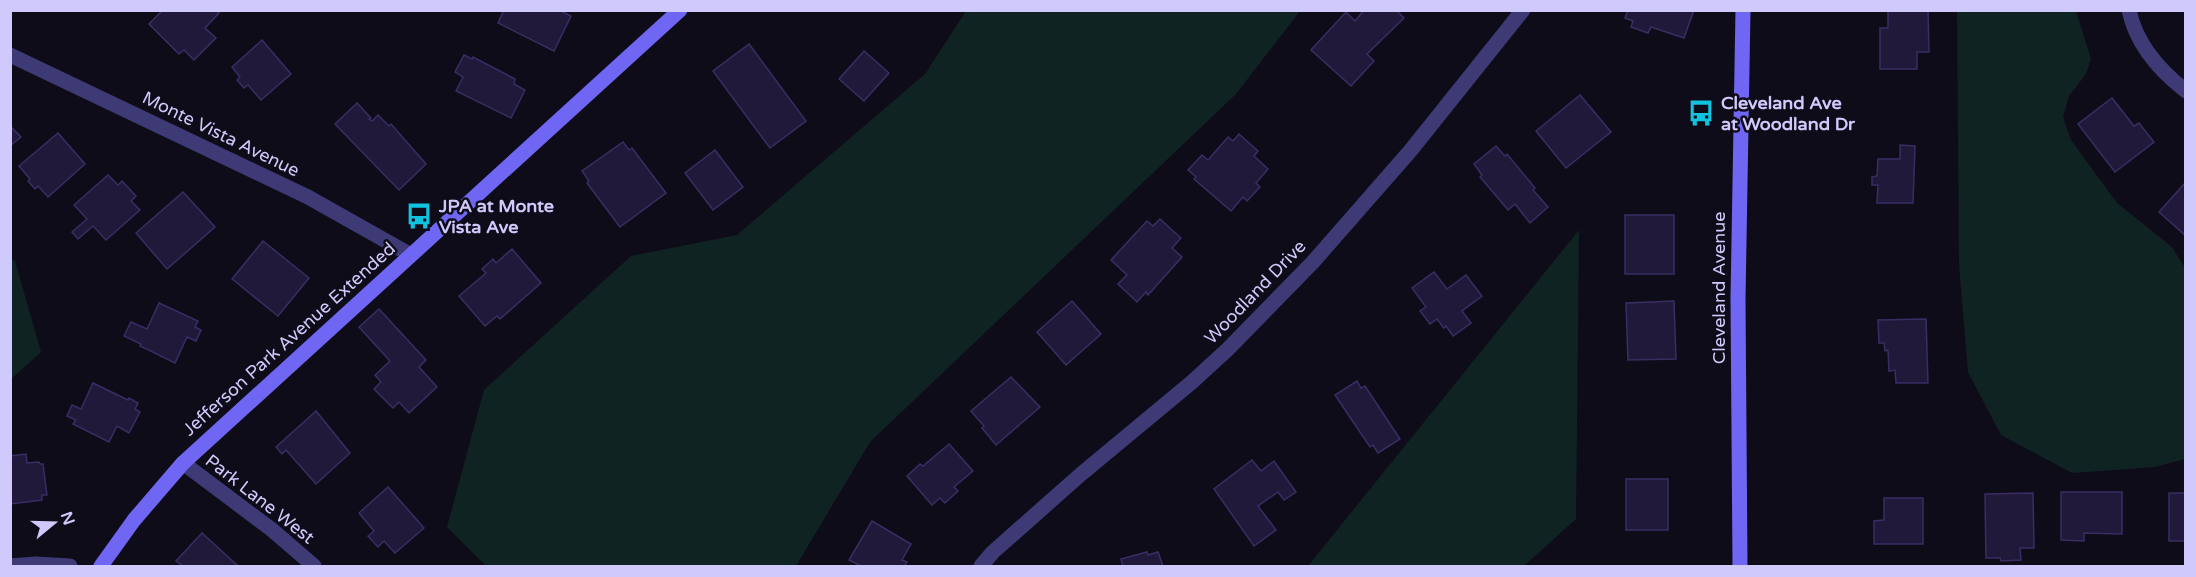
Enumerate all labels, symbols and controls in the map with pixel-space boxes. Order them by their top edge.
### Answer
street label: Monte Vista Avenue [139,86,303,182]
place label: Cleveland Ave at Woodland Dr [1721,92,1856,135]
bus stop icon: Cleveland Ave at Woodland Dr [1686,98,1716,128]
place label: JPA at Monte Vista Ave [438,195,554,238]
bus stop icon: JPA at Monte Vista Ave [404,201,434,231]
street label: Cleveland Avenue [1708,212,1730,364]
street label: Woodland Drive [1200,235,1310,349]
street label: Jefferson Park Avenue Extended [178,238,400,440]
street label: Park Lane West [201,450,319,549]
north arrow [24,493,84,553]
text: N [56,509,79,528]

